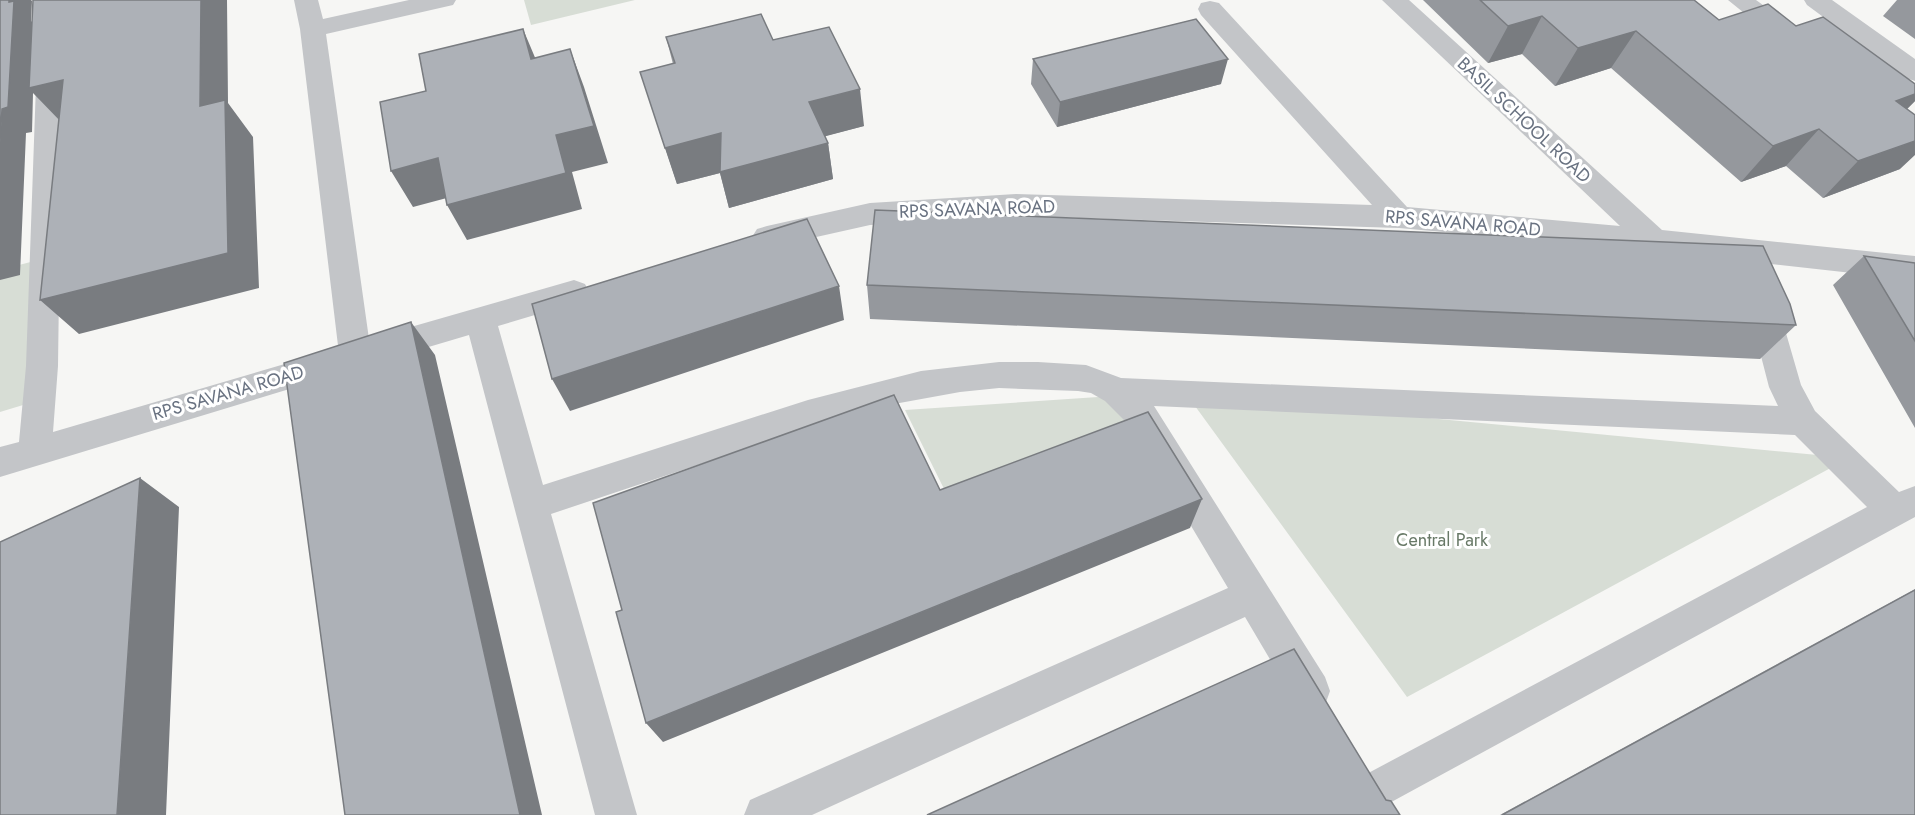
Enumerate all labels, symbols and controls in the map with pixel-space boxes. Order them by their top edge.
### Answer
street label: BASIL SCHOOL ROAD [1451,51,1597,189]
street label: RPS SAVANA ROAD [898,193,1056,225]
street label: RPS SAVANA ROAD [1384,203,1542,243]
street label: RPS SAVANA ROAD [149,359,307,427]
park label: Central Park [1396,527,1488,553]

